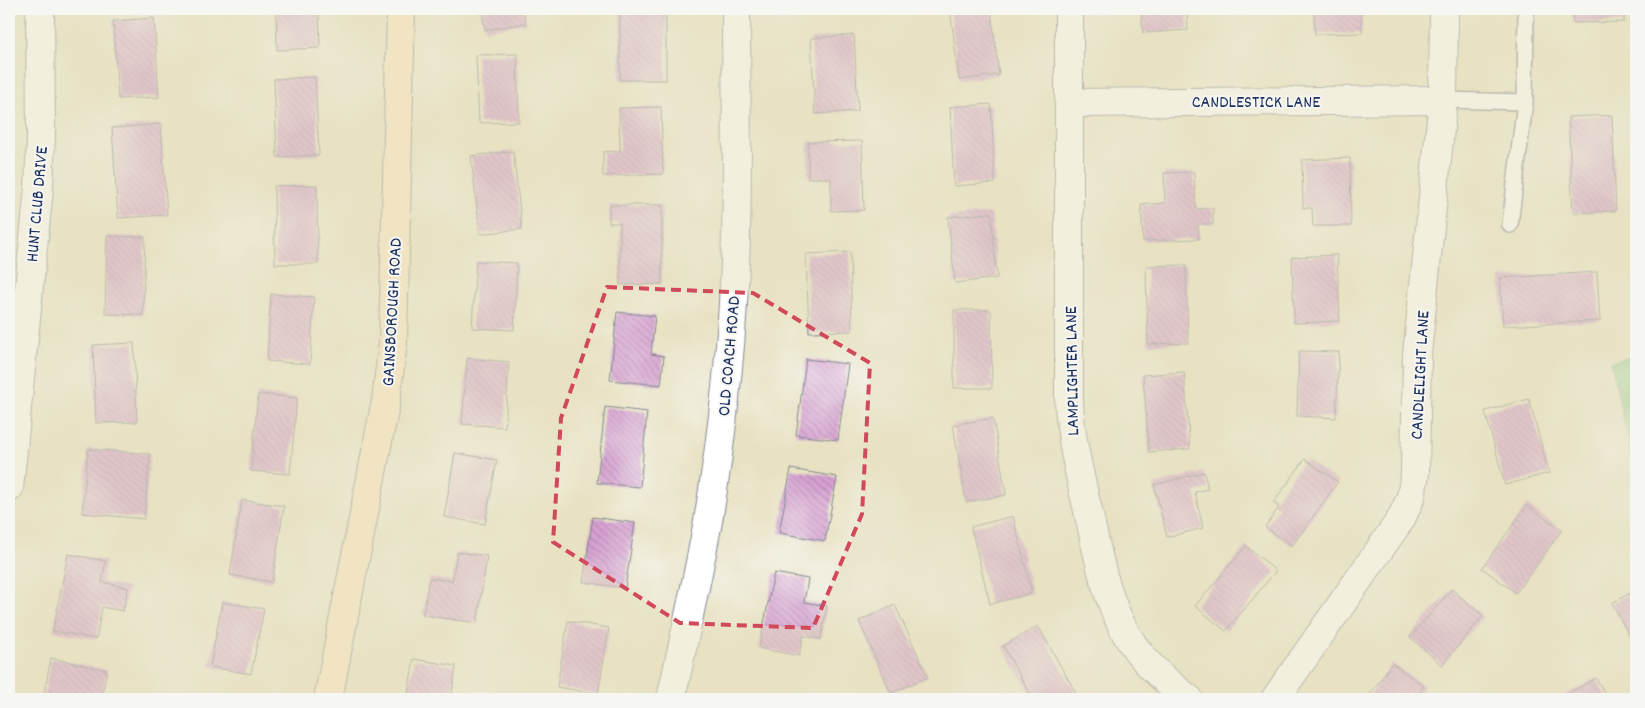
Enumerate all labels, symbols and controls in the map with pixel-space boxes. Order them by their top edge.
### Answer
street label: CANDLESTICK LANE [1192,91,1320,116]
street label: HUNT CLUB DRIVE [21,145,56,263]
street label: GAINSBOROUGH ROAD [377,237,410,387]
street label: OLD COACH ROAD [713,295,748,417]
street label: LAMPLIGHTER LANE [1060,306,1087,436]
street label: CANDLELIGHT LANE [1406,310,1437,440]

